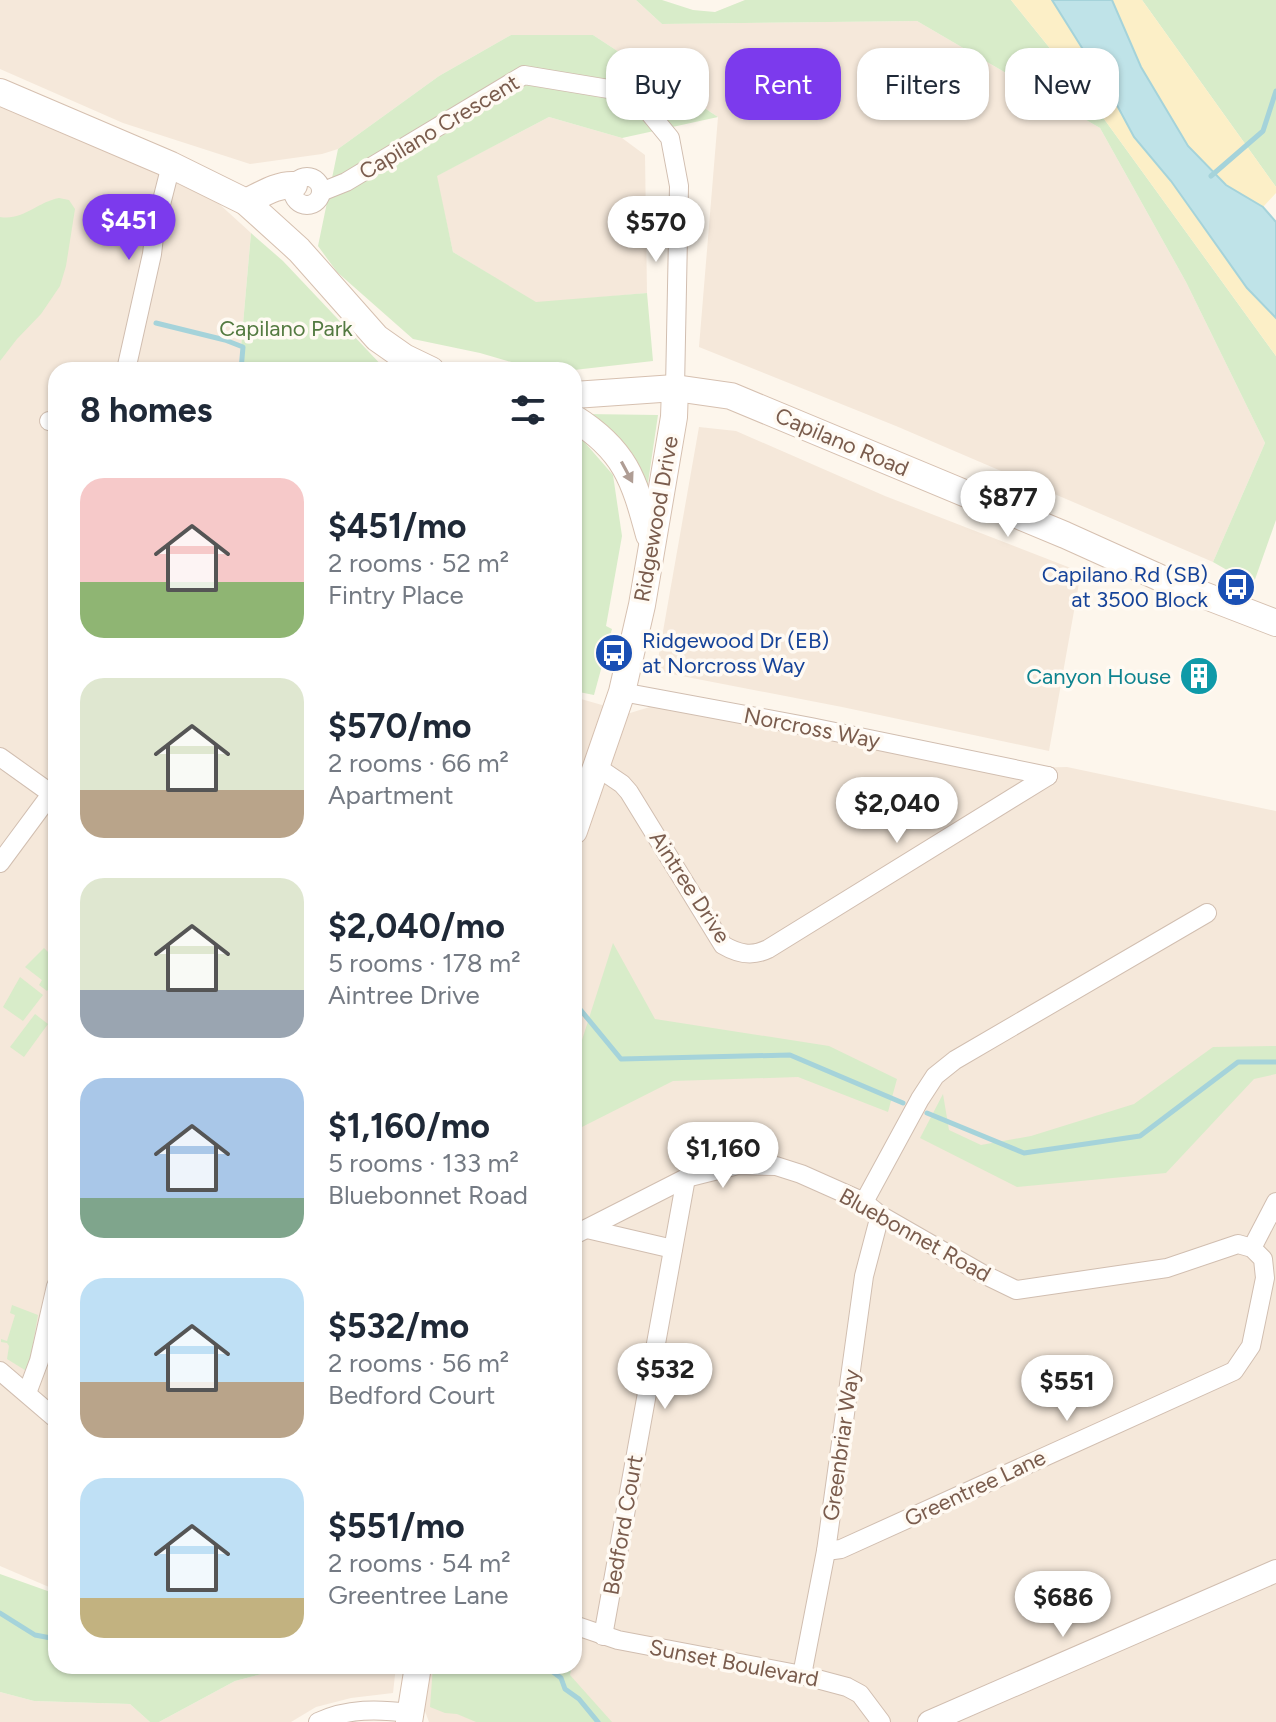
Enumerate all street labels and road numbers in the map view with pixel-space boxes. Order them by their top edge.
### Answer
street label: Capilano Crescent [354,69,524,185]
street label: Capilano Road [771,402,913,482]
street label: Ridgewood Drive [628,434,684,604]
street label: Norcross Way [742,702,883,755]
street label: Aintree Drive [644,826,736,948]
street label: Bluebonnet Road [834,1182,996,1288]
street label: Greenbriar Way [817,1367,865,1523]
street label: Greentree Lane [900,1444,1050,1532]
street label: Bedford Court [597,1453,649,1597]
street label: Sunset Boulevard [647,1633,821,1693]

